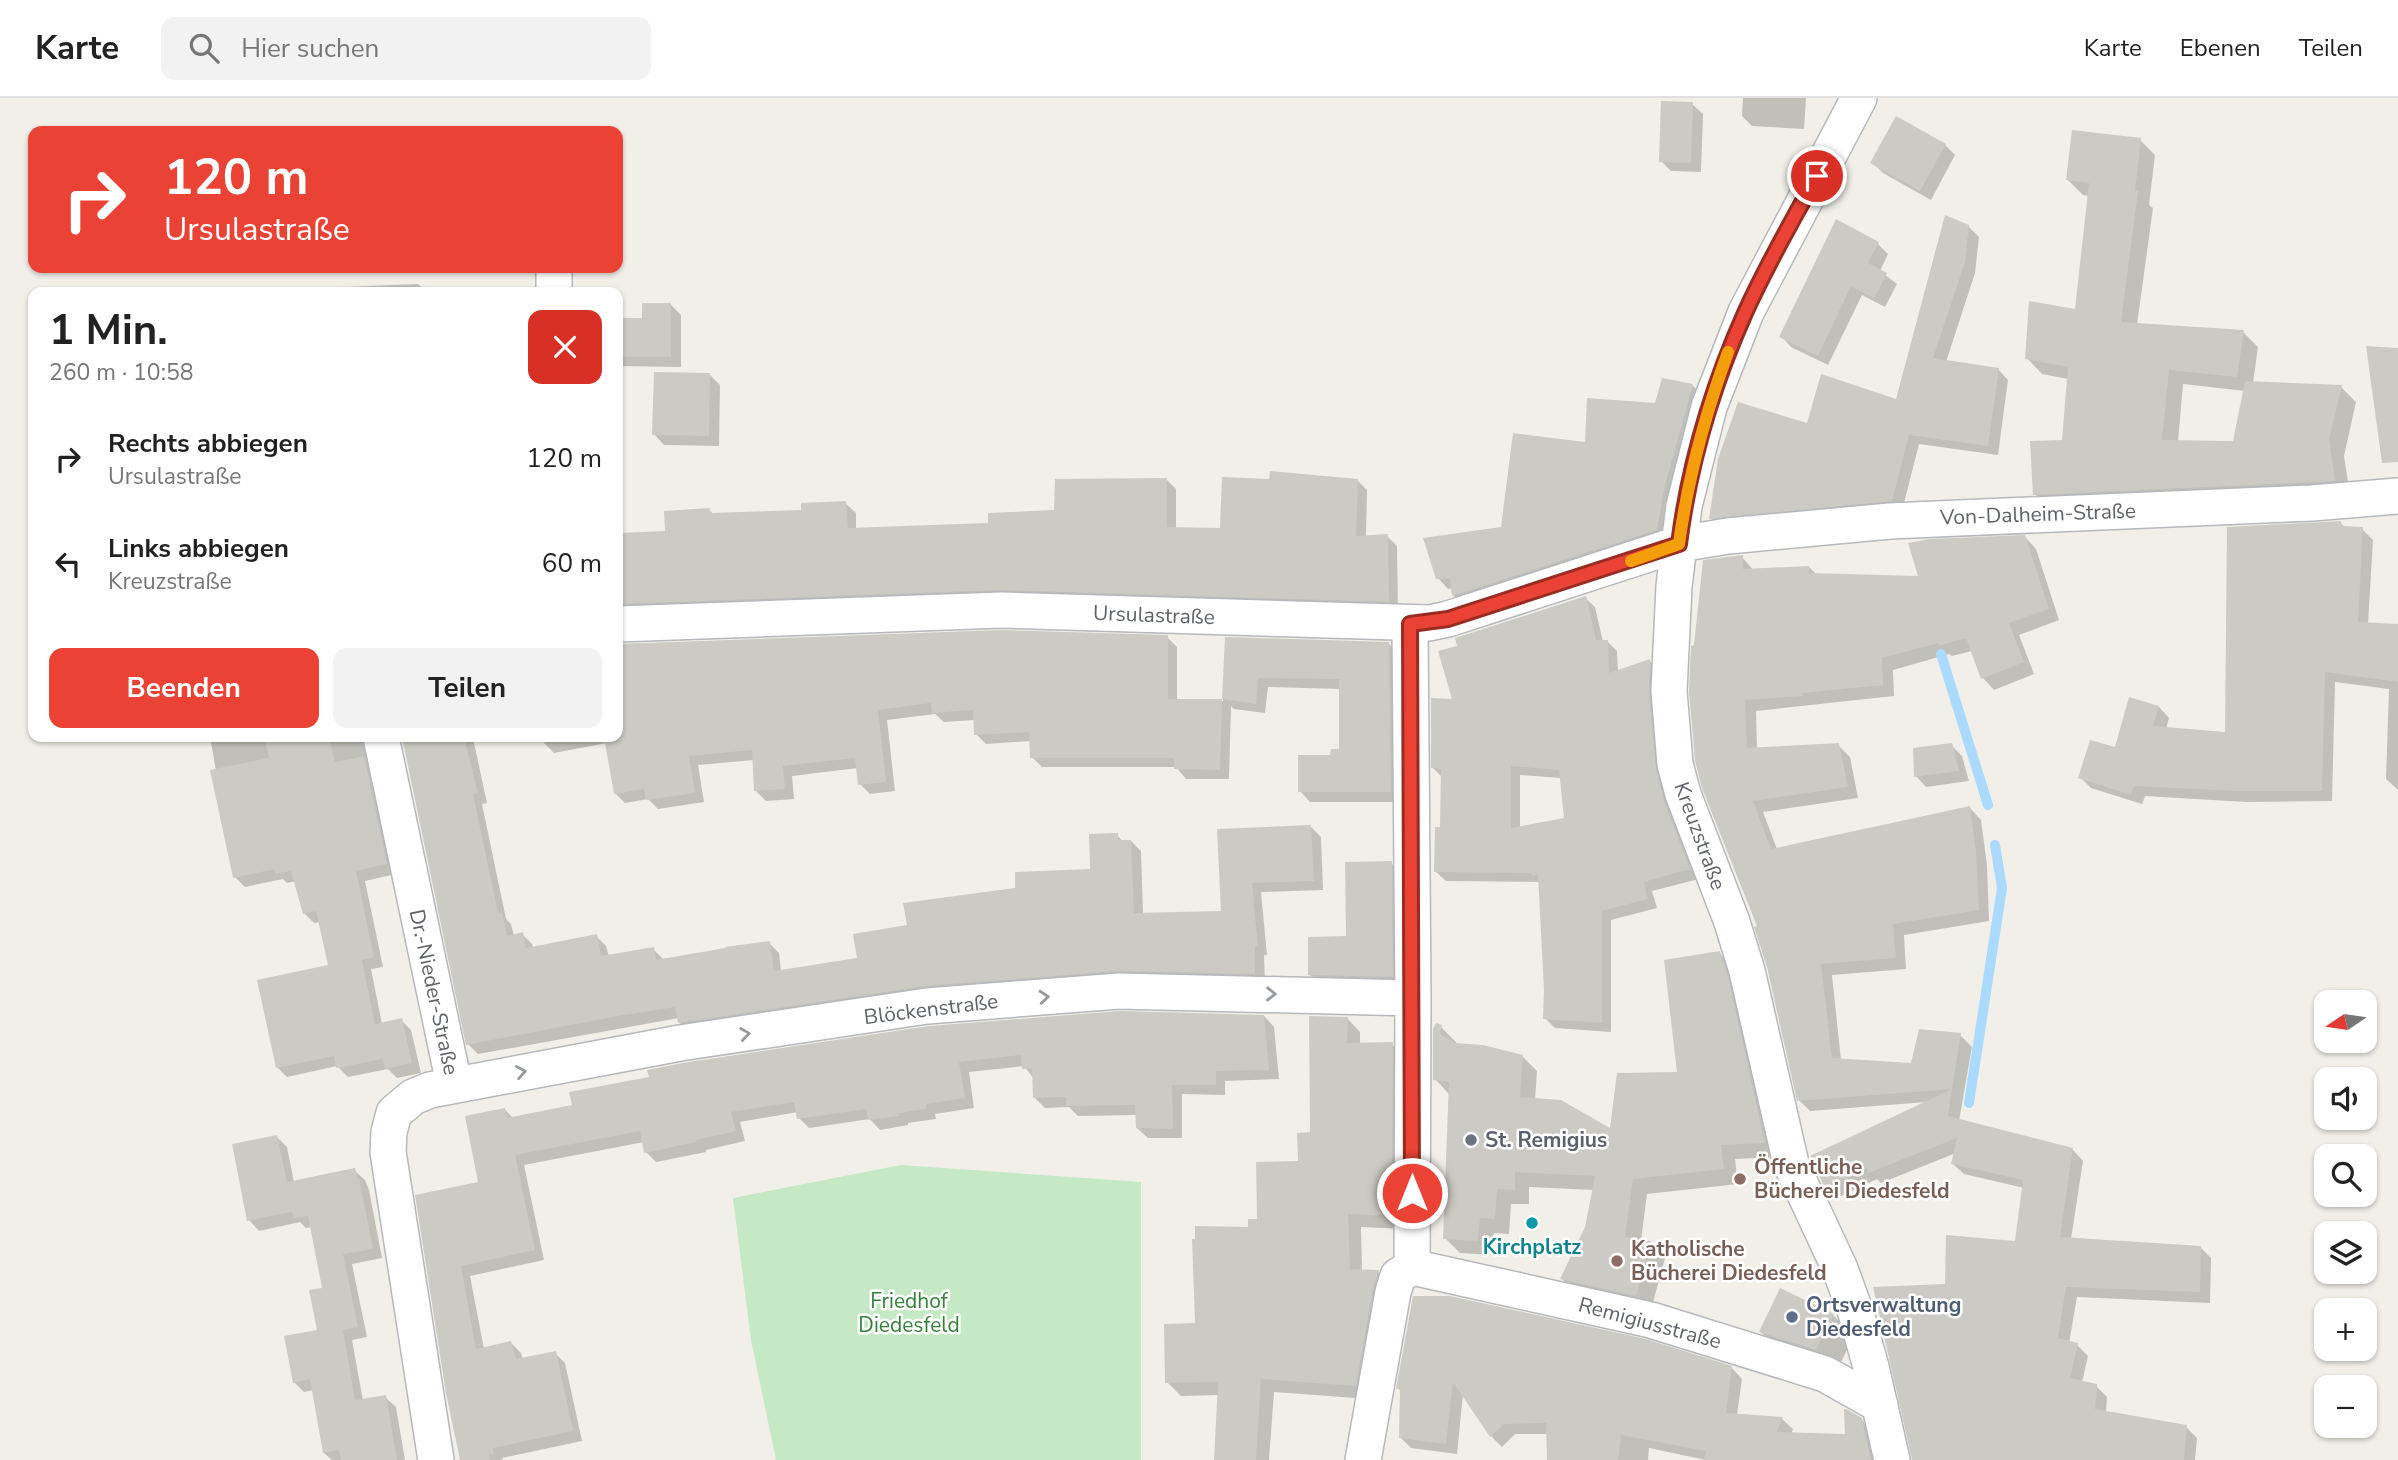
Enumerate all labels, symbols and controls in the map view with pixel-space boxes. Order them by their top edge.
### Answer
search box [161,17,651,80]
text: Karte [35,26,119,71]
icon: search [185,29,223,67]
text: Hier suchen [241,31,379,66]
text: Karte [2084,32,2142,64]
text: Ebenen [2180,32,2261,64]
text: Teilen [2299,32,2363,64]
text: 120 m [164,144,308,211]
pin [1787,146,1847,206]
icon: right [49,154,140,245]
icon: arrive [1798,157,1836,195]
text: Ursulastraße [164,208,350,251]
text: 1 Min. [49,302,168,359]
button: close [528,310,602,384]
text: 260 m · 10:58 [49,357,194,388]
text: Rechts abbiegen [108,426,308,461]
icon: right [49,440,87,478]
text: 120 m [526,441,602,476]
text: Ursulastraße [108,461,242,492]
street label: Von-Dalheim-Straße [1939,497,2136,531]
text: Links abbiegen [108,531,289,566]
icon: left [49,545,87,583]
text: 60 m [542,546,602,581]
text: Kreuzstraße [108,566,232,597]
street label: Ursulastraße [1093,599,1215,631]
button: Beenden [49,648,319,728]
button: Teilen [333,648,602,728]
street label: Kreuzstraße [1668,778,1732,894]
street label: Dr.-Nieder-Straße [403,907,465,1077]
street label: Blöckenstraße [862,987,1000,1031]
one-way arrow [1266,987,1277,1002]
one-way arrow [1039,990,1050,1005]
north arrow [2314,990,2376,1054]
map controls [2314,990,2377,1438]
one-way arrow [739,1027,751,1042]
one-way arrow [515,1065,527,1080]
button: sound [2314,1067,2377,1130]
place label: St. Remigius [1485,1126,1607,1154]
marker: St. Remigius [1463,1132,1479,1148]
button: search [2314,1144,2377,1207]
place label: Öffentliche Bücherei Diedesfeld [1754,1153,1950,1205]
position arrow [1375,1156,1449,1230]
marker: Öffentliche Bücherei Diedesfeld [1732,1171,1748,1187]
marker: Kirchplatz [1524,1215,1540,1231]
button: layers [2314,1221,2377,1284]
place label: Kirchplatz [1483,1233,1581,1261]
place label: Katholische Bücherei Diedesfeld [1631,1235,1827,1287]
marker: Katholische Bücherei Diedesfeld [1609,1253,1625,1269]
park label: Friedhof Diedesfeld [858,1287,960,1339]
street label: Remigiusstraße [1575,1290,1725,1356]
place label: Ortsverwaltung Diedesfeld [1806,1291,1961,1343]
button: + [2314,1298,2377,1361]
marker: Ortsverwaltung Diedesfeld [1784,1309,1800,1325]
button: − [2314,1375,2377,1438]

